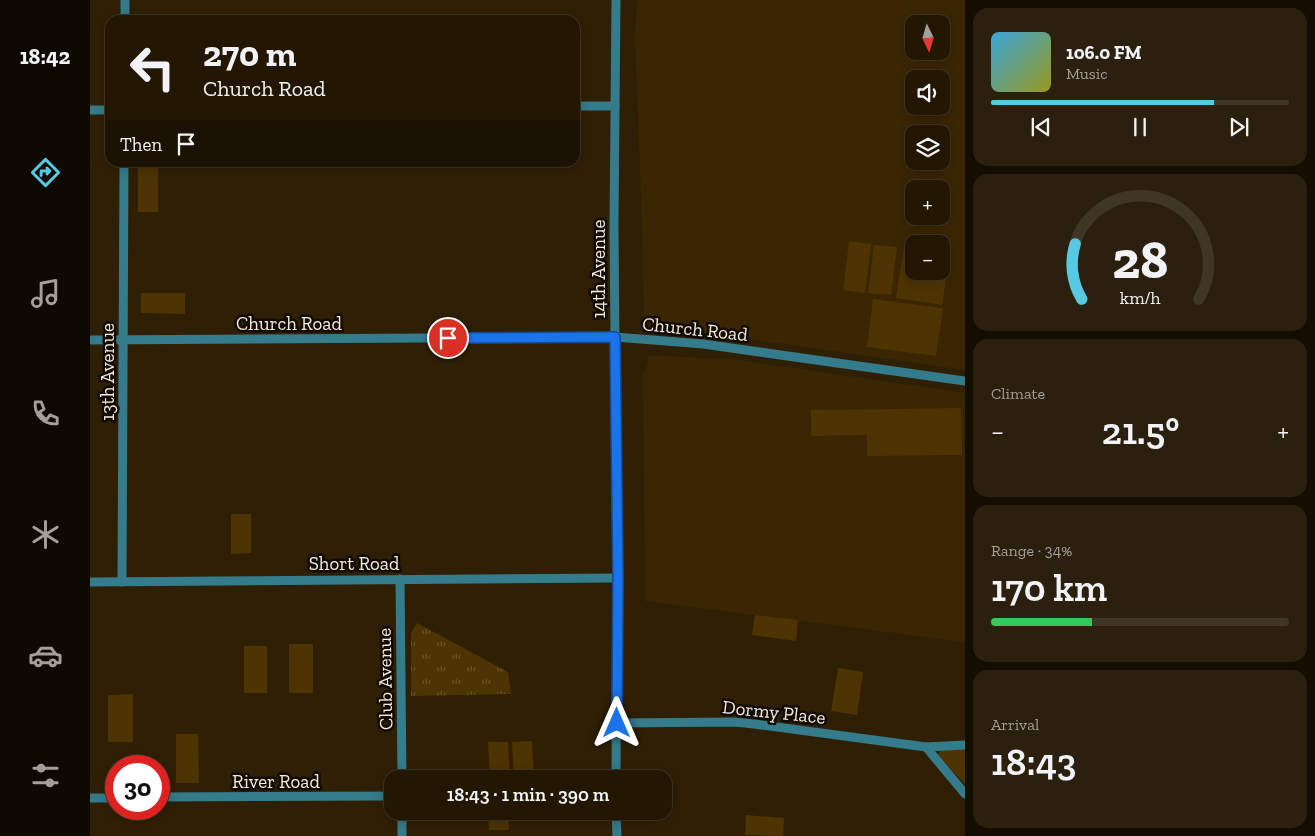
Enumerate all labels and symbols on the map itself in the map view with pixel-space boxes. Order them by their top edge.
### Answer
north arrow [905,15,950,60]
street label: 14th Avenue [587,219,610,319]
street label: Church Road [236,312,343,335]
street label: Church Road [641,312,749,346]
pin [427,317,469,359]
street label: 13th Avenue [96,323,119,421]
street label: Short Road [309,552,400,575]
street label: Club Avenue [373,628,397,730]
street label: Dormy Place [721,695,827,729]
position arrow [590,696,642,748]
speed limit sign: 30 [105,755,170,820]
street label: River Road [232,770,321,793]

